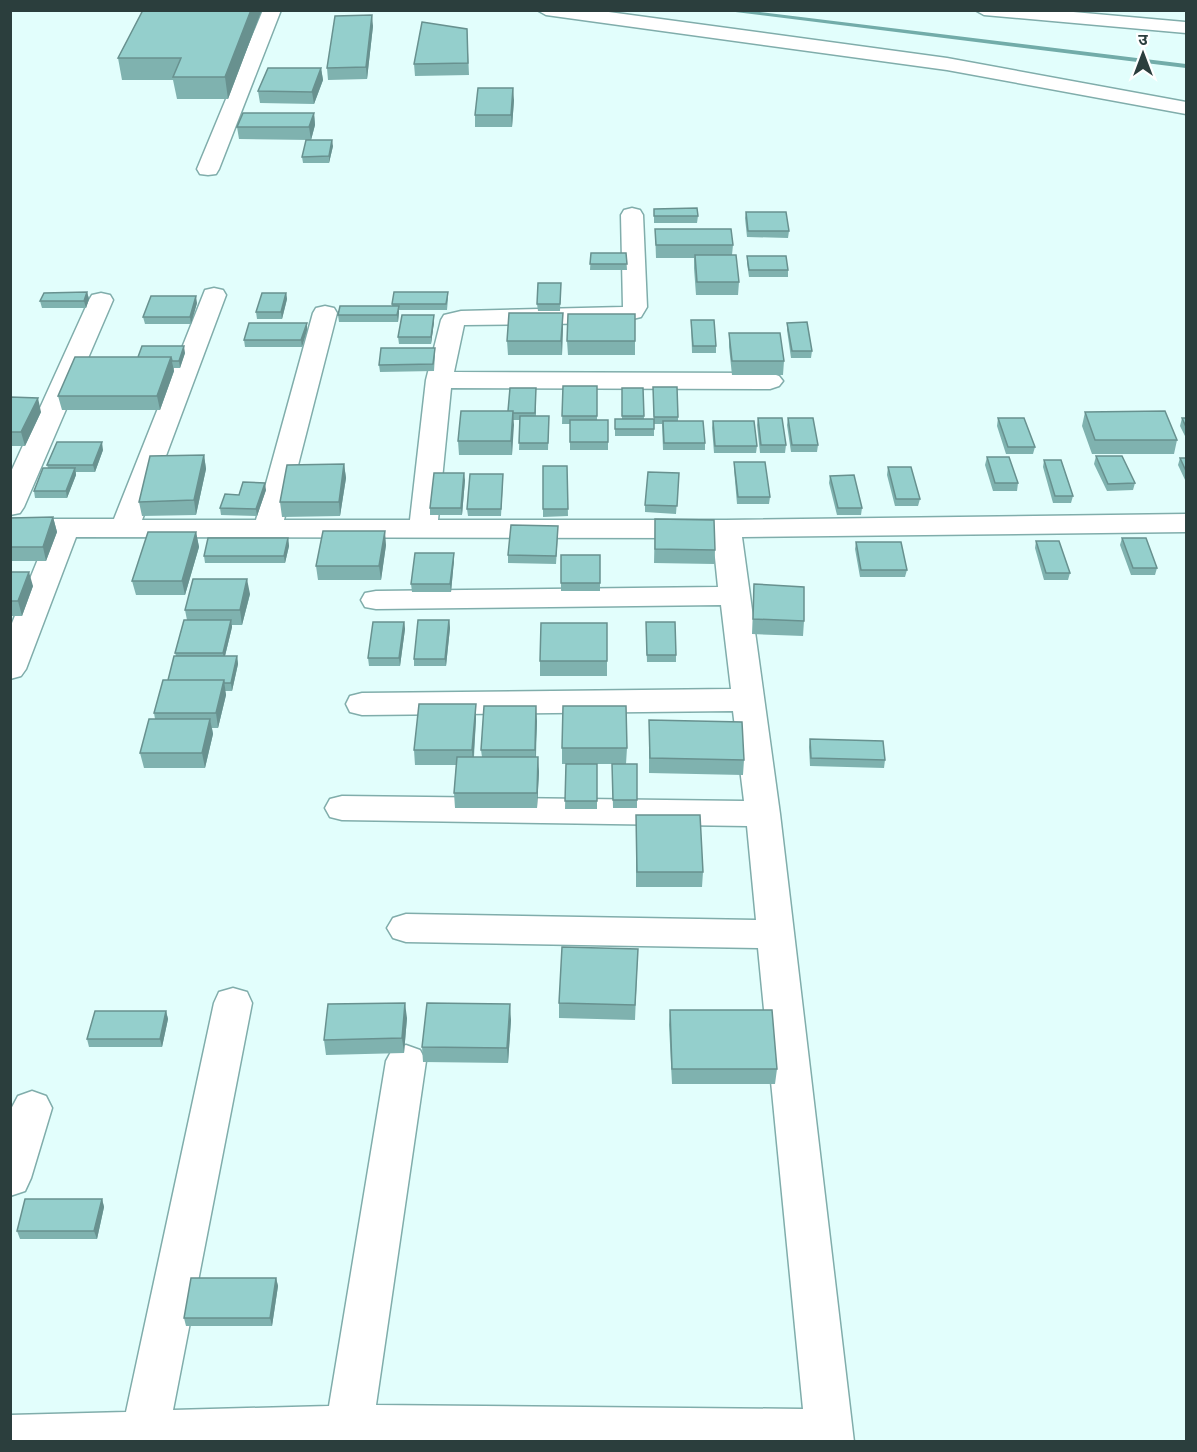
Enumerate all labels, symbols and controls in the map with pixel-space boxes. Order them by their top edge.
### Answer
north arrow [1113,24,1173,84]
text: उ [1138,30,1148,49]

